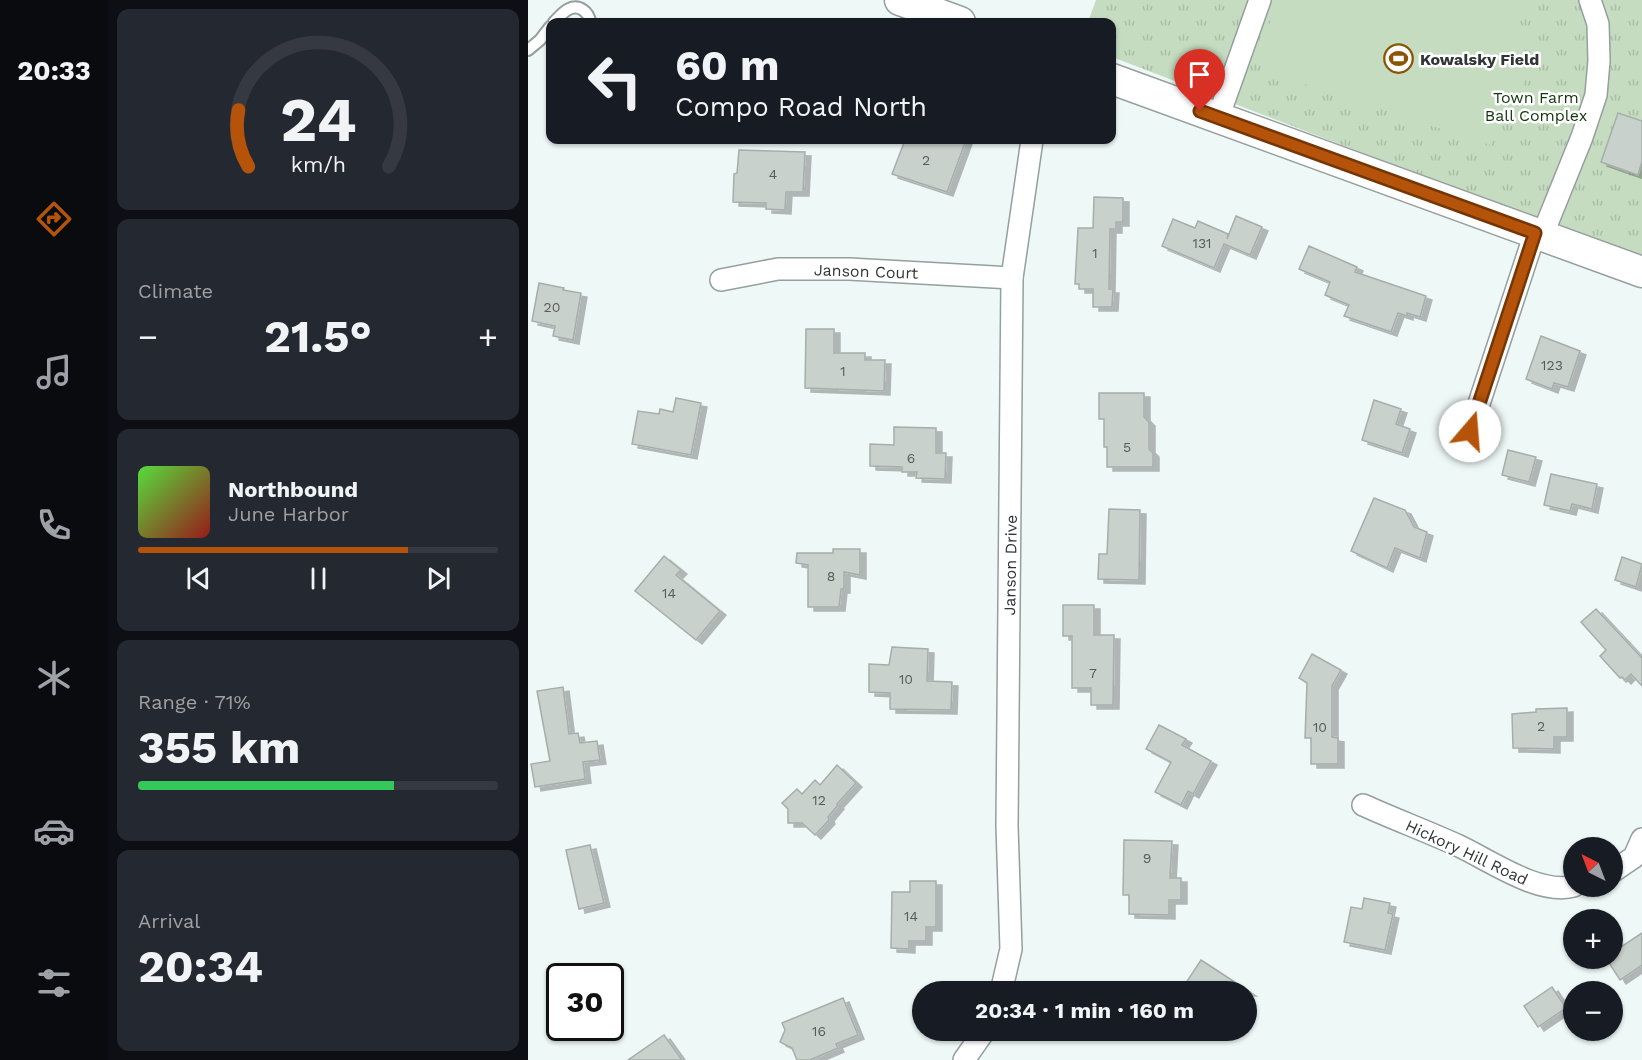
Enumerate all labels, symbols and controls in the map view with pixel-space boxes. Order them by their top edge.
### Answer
text: 60 m [675,41,779,90]
icon: left [576,42,654,120]
sports icon: Kowalsky Field [1383,43,1415,75]
pin [1174,49,1225,111]
place label: Kowalsky Field [1420,50,1539,69]
text: 20:33 [17,55,91,87]
icon: arrive [1183,58,1216,91]
text: 24 [280,83,356,156]
park label: Town Farm Ball Complex [1485,88,1587,125]
text: Compo Road North [675,91,927,123]
text: km/h [290,152,346,177]
house number: 2 [922,152,930,168]
house number: 4 [769,166,777,182]
icon: directions [33,198,75,240]
house number: 131 [1192,235,1212,251]
house number: 1 [1092,245,1098,261]
street label: Janson Court [814,260,919,283]
text: Climate [138,279,213,303]
house number: 20 [544,299,560,315]
text: 21.5° [264,310,372,363]
text: − [138,317,158,356]
text: + [478,317,498,356]
icon: music [33,351,75,393]
house number: 123 [1541,357,1563,373]
house number: 1 [840,363,846,379]
position arrow [1438,399,1502,463]
house number: 5 [1123,439,1131,455]
house number: 6 [907,450,915,466]
text: Northbound [228,477,358,502]
text: June Harbor [228,502,349,526]
icon: phone [33,504,75,546]
street label: Janson Drive [1000,514,1021,616]
icon: previous [182,562,215,595]
icon: pause [302,562,335,595]
icon: next [422,562,455,595]
house number: 8 [827,568,835,584]
house number: 14 [662,585,676,601]
icon: climate [33,657,75,699]
house number: 7 [1089,665,1097,681]
house number: 10 [899,671,913,687]
text: Range · 71% [138,690,251,714]
house number: 2 [1537,718,1545,734]
house number: 10 [1313,719,1327,735]
text: 355 km [138,721,300,774]
house number: 12 [812,792,826,808]
icon: car [33,810,75,852]
street label: Hickory Hill Road [1403,816,1531,889]
north arrow [1563,837,1623,897]
map controls [1563,837,1623,1041]
house number: 9 [1143,850,1151,866]
house number: 14 [904,908,918,924]
text: Arrival [138,909,200,933]
button: + [1563,909,1623,969]
text: 20:34 [138,940,263,993]
icon: filters [33,962,75,1004]
speed limit sign: 30 [546,963,624,1041]
button: − [1563,981,1623,1041]
text: 20:34 · 1 min · 160 m [975,998,1194,1023]
house number: 16 [812,1023,826,1039]

